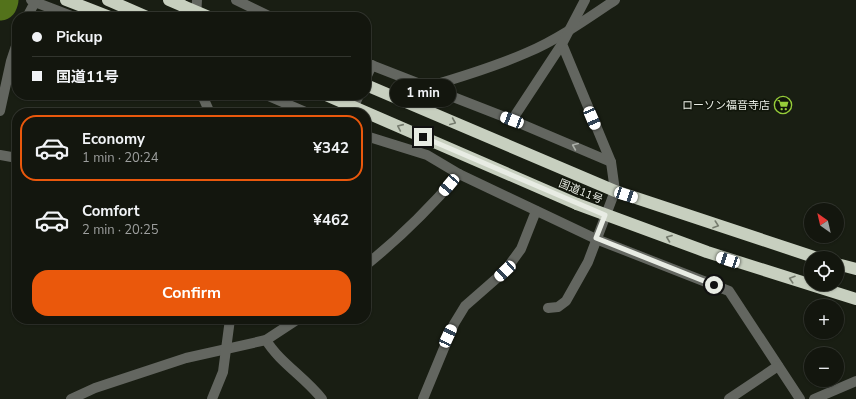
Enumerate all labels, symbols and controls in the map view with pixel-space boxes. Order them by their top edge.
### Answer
text: Pickup [56,27,102,47]
text: 国道11号 [56,67,119,87]
callout: 1 min [390,79,456,107]
text: 1 min [406,84,440,102]
supermarket icon: ローソン福音寺店 [773,95,793,115]
place label: ローソン福音寺店 [682,98,770,113]
car [582,105,602,131]
car [499,110,525,130]
one-way arrow [449,117,457,125]
one-way arrow [396,124,404,132]
route end [414,128,432,146]
text: Economy [82,129,145,149]
icon: car [34,130,70,166]
text: ¥342 [313,138,349,158]
one-way arrow [571,143,578,151]
text: 1 min · 20:24 [82,149,158,167]
car [437,172,461,198]
street label: 国道11号 [557,176,605,207]
car [613,186,639,204]
text: Comfort [82,201,139,221]
icon: car [34,202,70,238]
north arrow [804,203,844,243]
map controls [804,203,844,387]
text: ¥462 [313,210,349,230]
text: 2 min · 20:25 [82,221,158,239]
one-way arrow [713,221,720,229]
one-way arrow [665,234,672,242]
car [715,251,741,269]
button: locate [804,251,844,291]
car [492,258,518,284]
button: Confirm [32,270,351,316]
one-way arrow [789,275,796,283]
route start [705,276,723,294]
button: + [804,299,844,339]
car [437,323,459,349]
button: − [804,347,844,387]

